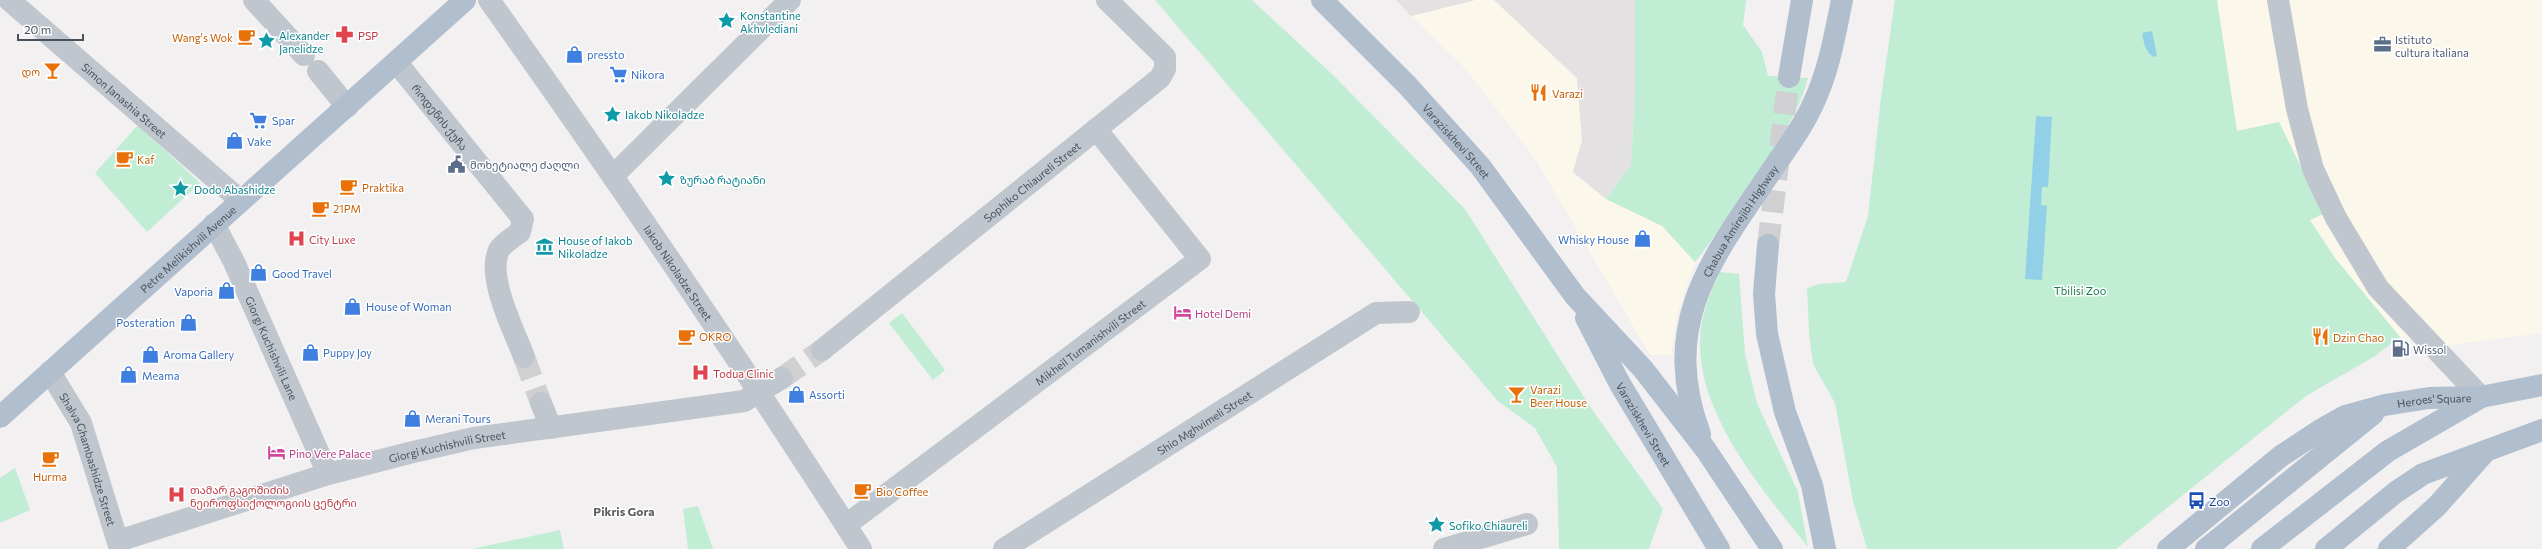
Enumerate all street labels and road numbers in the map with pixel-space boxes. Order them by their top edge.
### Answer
street label: Simon Janashia Street [80,60,170,141]
street label: როდენის ქუჩა [410,81,471,152]
street label: Varaziskhevi Street [1420,101,1494,181]
street label: Sophiko Chiaureli Street [981,138,1083,224]
street label: Chabua Amirejibi Highway [1700,162,1780,279]
street label: Petre Melikishvili Avenue [137,202,238,295]
street label: Iakob Nikoladze Street [641,222,716,323]
street label: Giorgi Kuchishvili Lane [243,294,301,402]
street label: Mikheil Tumanishvili Street [1032,296,1148,387]
street label: Varaziskhevi Street [1614,380,1675,469]
street label: Shio Mghvimeli Street [1154,387,1254,457]
street label: Shalva Ghambashidze Street [57,390,119,528]
street label: Heroes' Square [2396,391,2472,409]
street label: Giorgi Kuchishvili Street [387,427,507,465]

